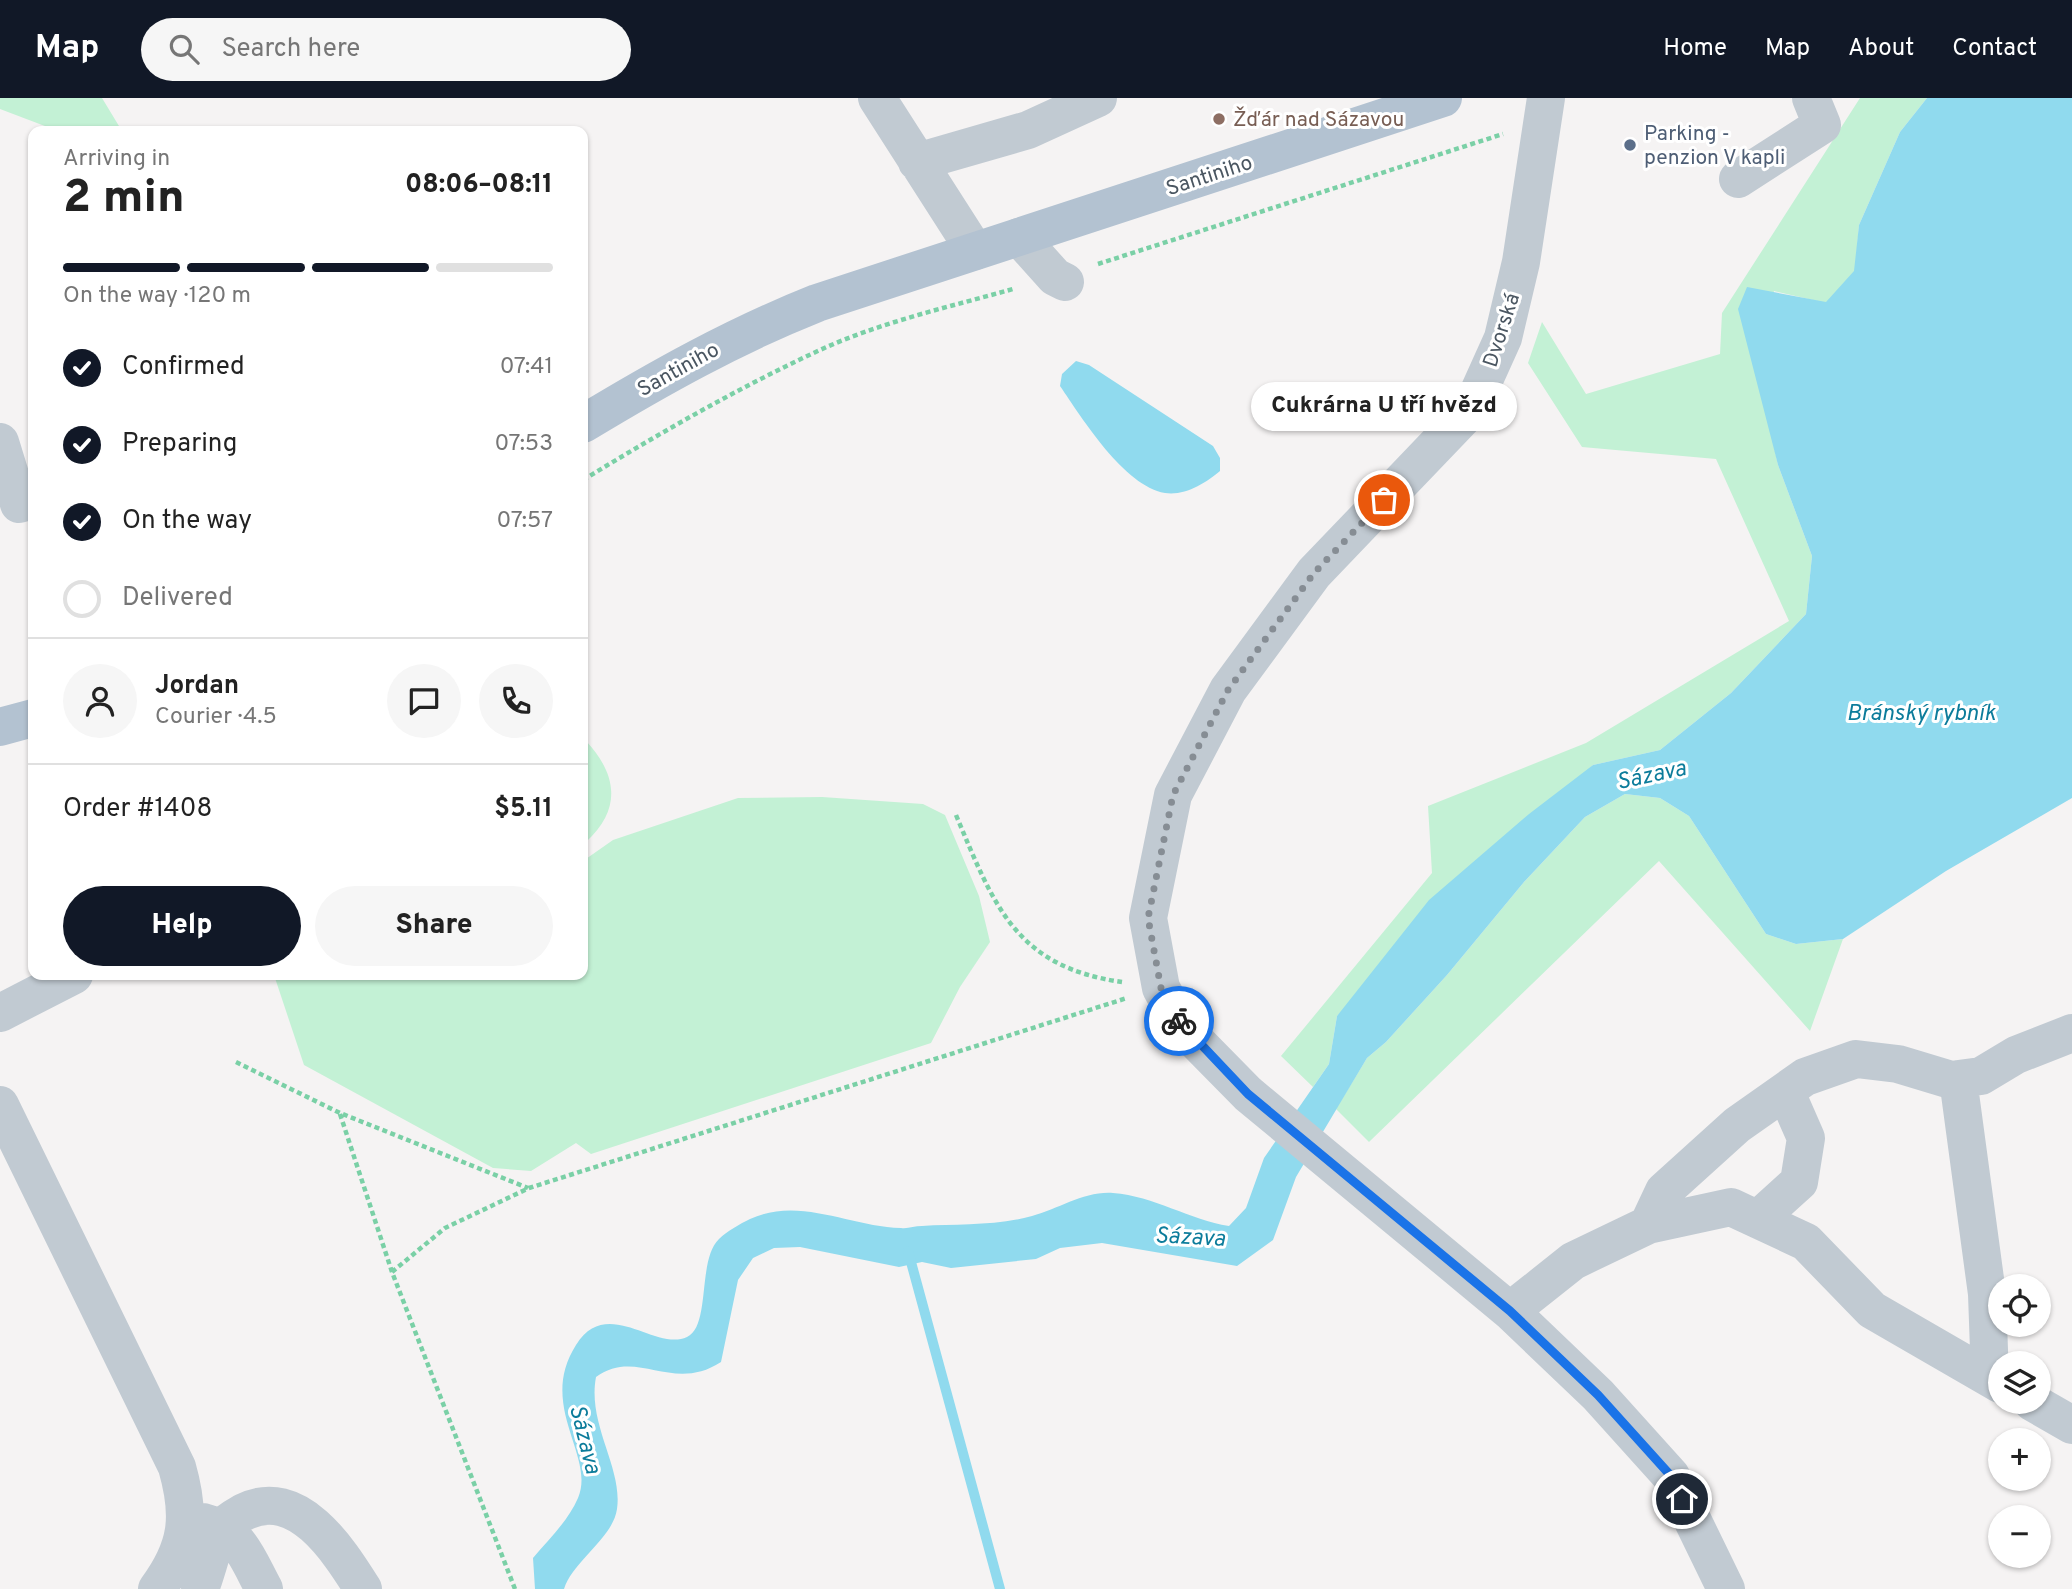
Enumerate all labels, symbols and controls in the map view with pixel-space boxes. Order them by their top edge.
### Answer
search box [141,18,631,81]
text: Map [35,28,99,70]
icon: search [165,30,203,68]
text: Search here [221,33,360,66]
text: Home [1663,34,1727,64]
text: Map [1765,34,1810,64]
text: About [1848,34,1914,64]
text: Contact [1952,34,2037,64]
place label: Žďár nad Sázavou [1233,106,1404,134]
marker: Žďár nad Sázavou [1211,111,1227,127]
place label: Parking - penzion V kapli [1644,121,1785,172]
marker: Parking - penzion V kapli [1622,137,1638,153]
text: Arriving in [63,145,170,174]
street label: Santiniho [1163,150,1256,203]
text: 08:06–08:11 [405,169,553,202]
text: 2 min [63,170,185,229]
text: On the way · 120 m [63,282,251,311]
street label: Dvorská [1478,290,1527,371]
street label: Santiniho [633,337,724,404]
icon: check [63,349,101,387]
text: Confirmed [122,351,245,384]
text: 07:41 [500,353,553,382]
callout: Cukrárna U tří hvězd [1251,381,1517,430]
text: Cukrárna U tří hvězd [1271,392,1497,421]
icon: check [63,426,101,464]
text: Preparing [122,428,237,461]
text: 07:53 [495,430,553,459]
pin [1354,470,1414,530]
icon: bag [1365,481,1403,519]
icon: check [63,503,101,541]
text: On the way [122,505,252,538]
text: 07:57 [497,507,553,536]
text: Delivered [122,582,233,615]
button: person [63,664,137,738]
button: chat [387,664,461,738]
button: phone [479,664,553,738]
text: Jordan [155,670,239,703]
water label: Bránský rybník [1846,700,1996,729]
text: Courier · 4.5 [155,703,277,732]
water label: Sázava [1614,755,1689,798]
text: Order #1408 [63,793,212,826]
text: $5.11 [494,793,553,826]
button: Help [63,886,301,966]
button: Share [315,886,553,966]
courier [1144,986,1214,1056]
icon: bike [1160,1002,1198,1040]
water label: Sázava [1154,1222,1226,1255]
map controls [1988,1274,2051,1568]
button: locate [1988,1274,2051,1337]
button: layers [1988,1351,2051,1414]
water label: Sázava [561,1402,606,1477]
button: + [1988,1428,2051,1491]
pin [1652,1469,1712,1529]
icon: home [1663,1480,1701,1518]
button: − [1988,1505,2051,1568]

